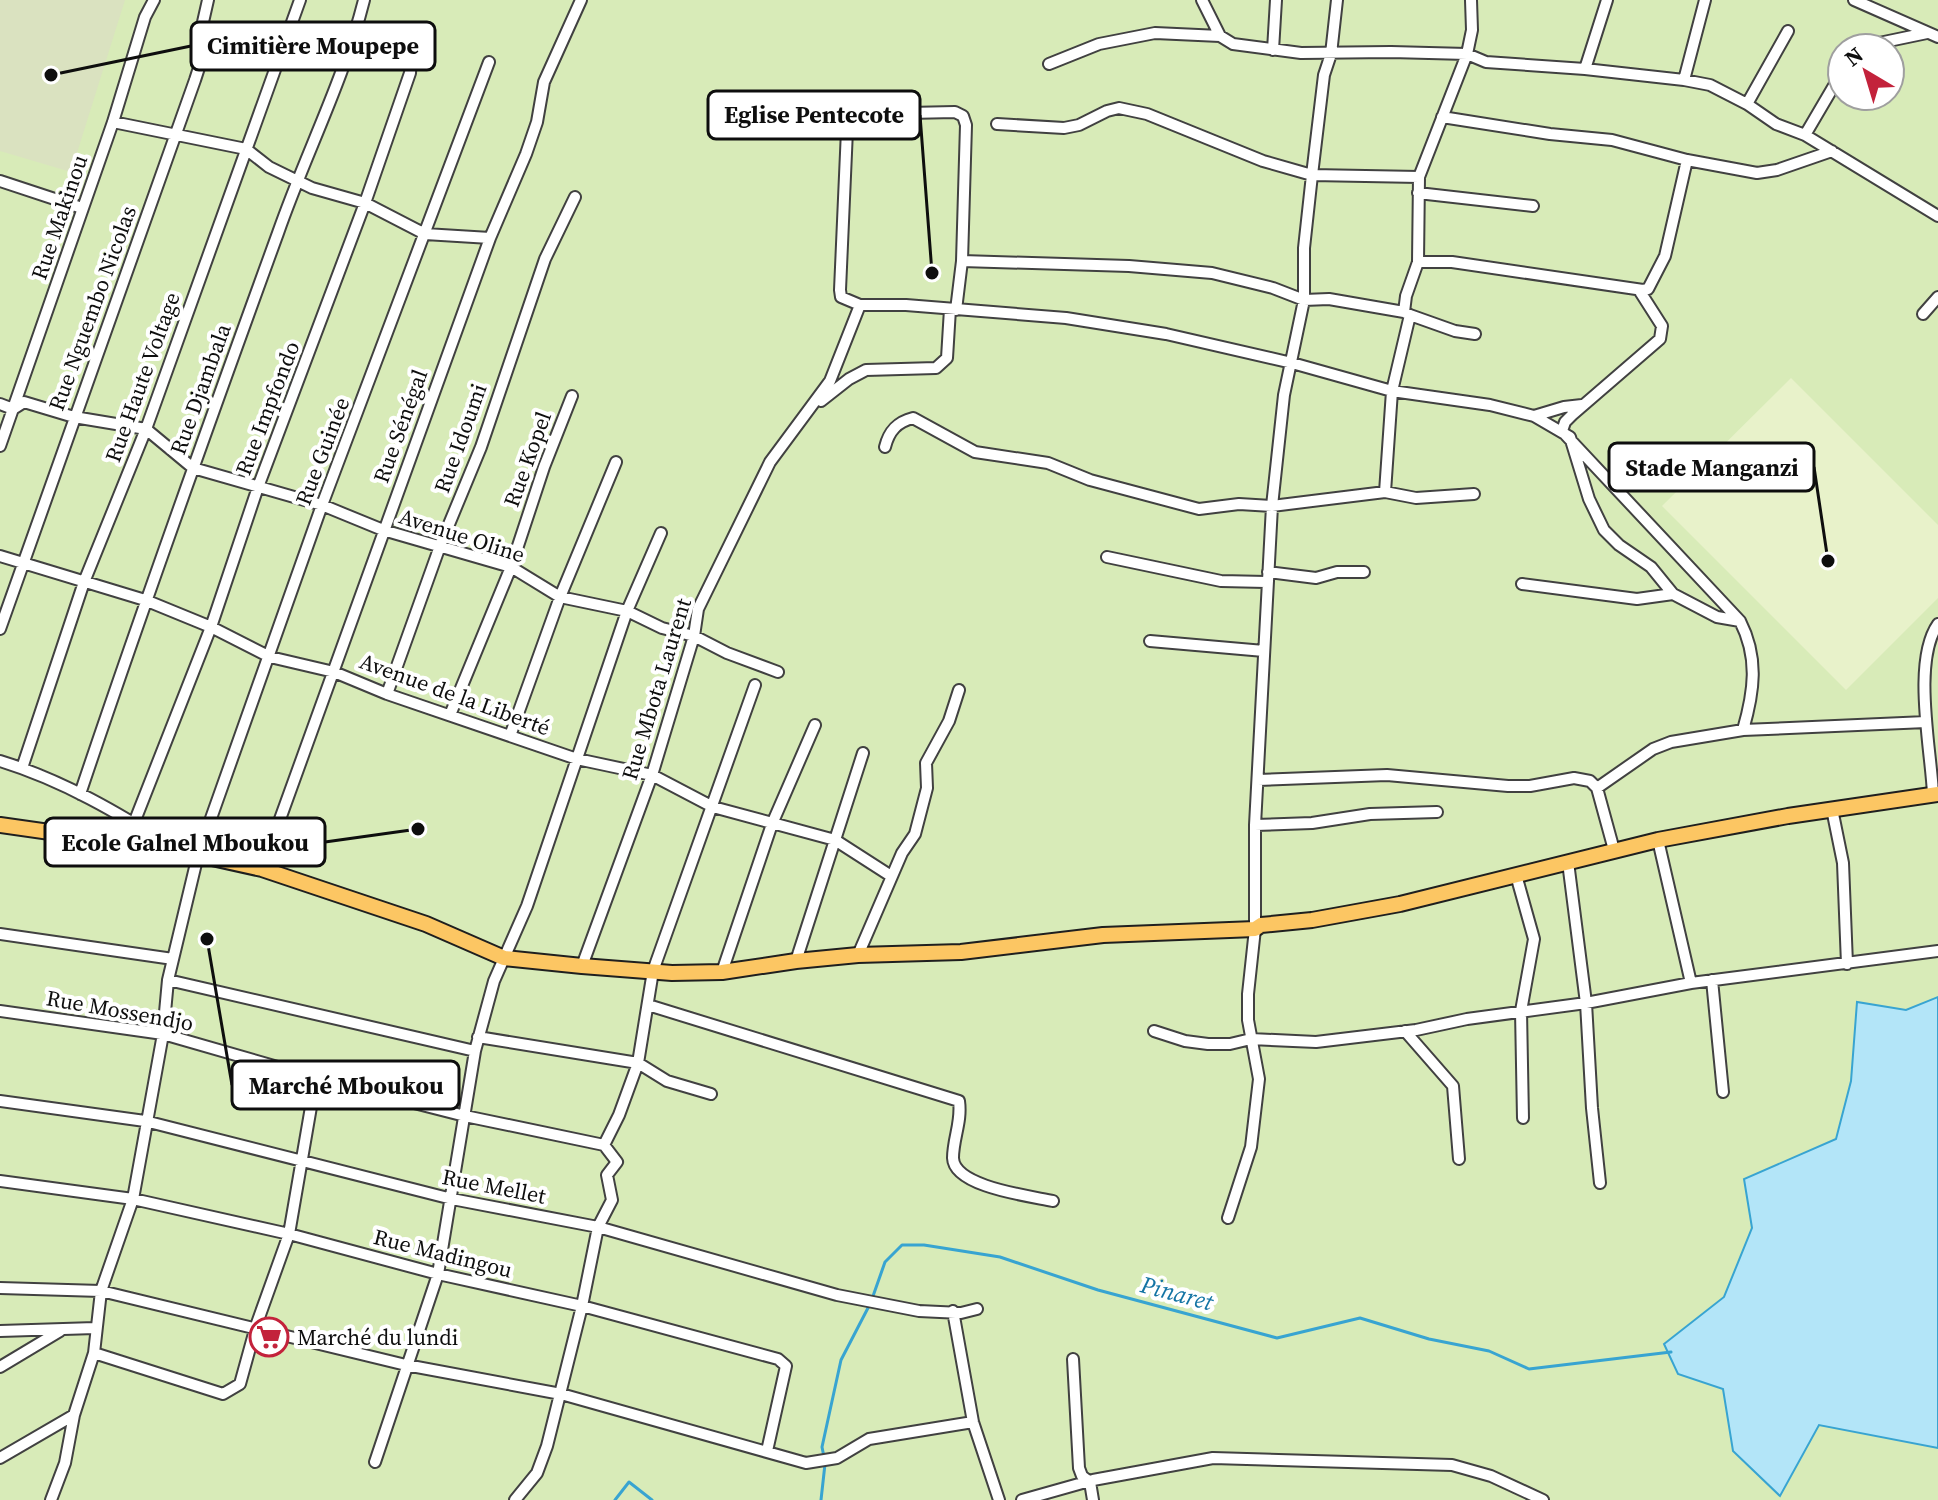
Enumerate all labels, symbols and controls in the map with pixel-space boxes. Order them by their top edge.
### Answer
callout: Cimitière Moupepe [191,22,435,70]
text: Cimitière Moupepe [207,29,419,62]
north arrow [1826,32,1906,112]
text: N [1838,39,1869,73]
callout: Eglise Pentecote [708,91,920,139]
text: Eglise Pentecote [724,98,904,131]
street label: Rue Makinou [24,150,94,283]
street label: Rue Nguembo Nicolas [41,201,143,415]
street label: Rue Haute Voltage [97,288,187,466]
street label: Rue Djambala [162,319,238,459]
street label: Rue Impfondo [228,337,306,479]
street label: Rue Sénégal [366,365,434,487]
street label: Rue Idoumi [426,379,494,497]
street label: Rue Guinée [288,393,356,509]
street label: Rue Kopel [496,407,558,511]
callout: Stade Manganzi [1609,443,1814,491]
text: Stade Manganzi [1625,451,1799,484]
street label: Avenue Oline [395,501,529,569]
street label: Rue Mbota Laurent [614,594,698,784]
street label: Avenue de la Liberté [356,646,554,742]
callout: Ecole Galnel Mboukou [45,818,325,866]
text: Ecole Galnel Mboukou [61,826,309,859]
street label: Rue Mossendjo [44,982,196,1038]
callout: Marché Mboukou [232,1061,459,1109]
text: Marché Mboukou [249,1069,444,1102]
street label: Rue Mellet [440,1161,549,1211]
street label: Rue Madingou [371,1221,516,1285]
water label: Pinaret [1136,1267,1218,1319]
supermarket icon: Marché du lundi [248,1316,290,1358]
place label: Marché du lundi [297,1322,458,1352]

